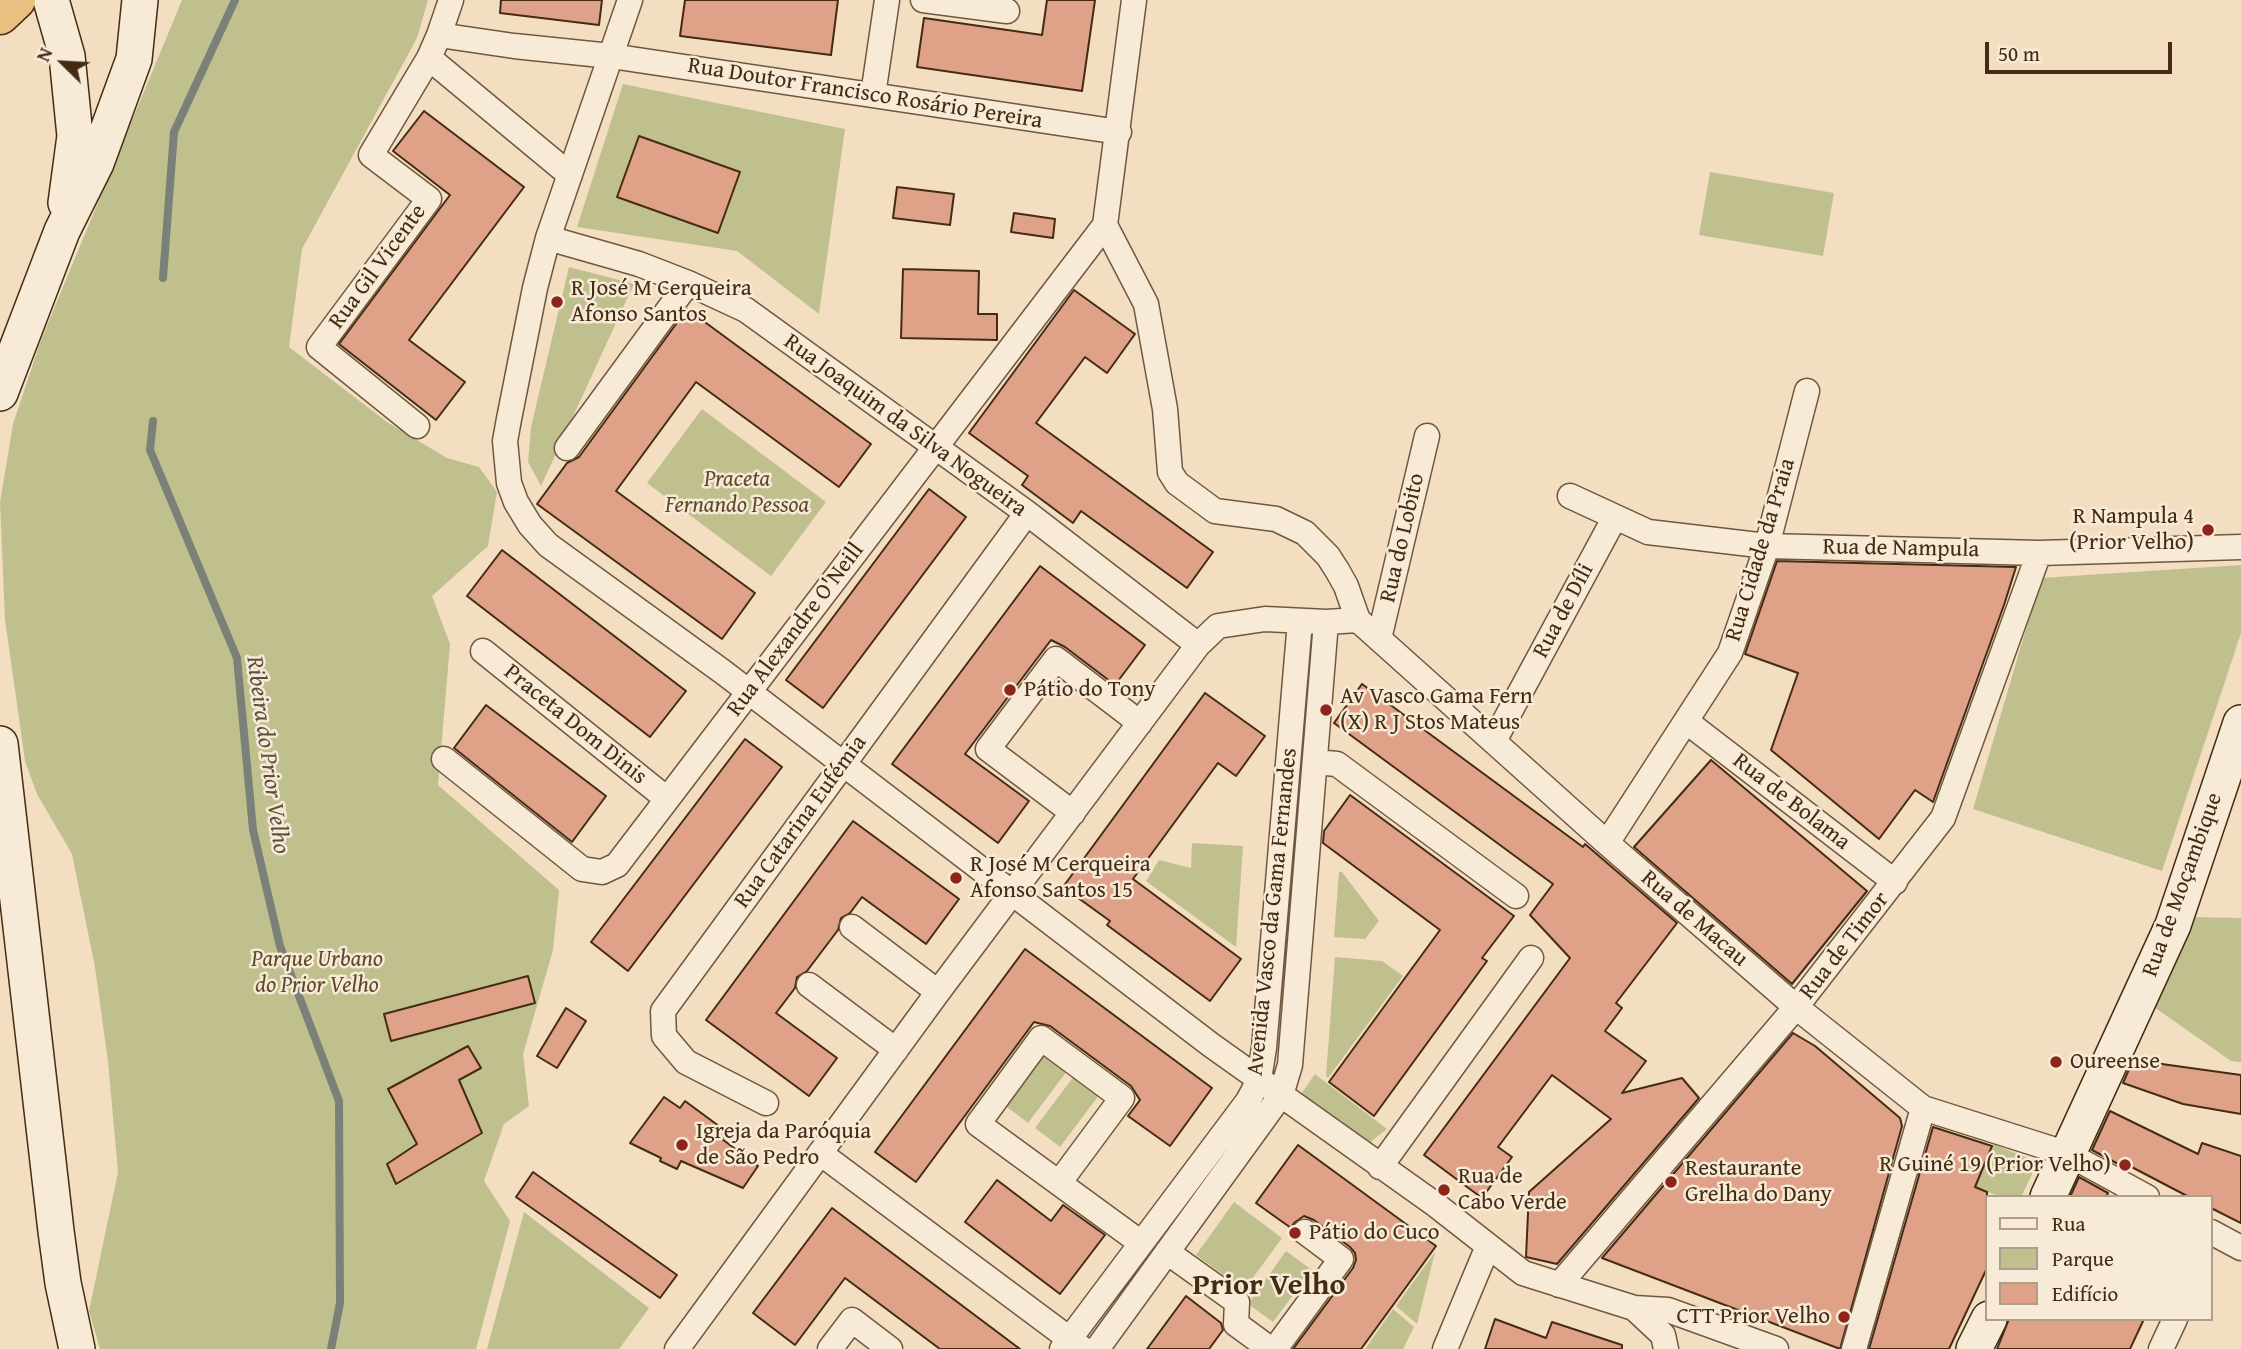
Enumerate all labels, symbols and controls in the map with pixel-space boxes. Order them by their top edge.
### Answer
north arrow [28,28,98,98]
scale bar [1989,28,2176,72]
text: 50 m [1998,38,2040,69]
text: N [28,43,59,66]
street label: Rua Doutor Francisco Rosário Pereira [686,52,1044,136]
street label: Rua Gil Vicente [323,199,433,335]
place label: R José M Cerqueira Afonso Santos [571,275,752,329]
marker: R José M Cerqueira Afonso Santos [549,294,565,310]
street label: Rua Joaquim da Silva Nogueira [778,329,1032,523]
street label: Rua Cidade da Praia [1720,455,1802,645]
park label: Praceta Fernando Pessoa [665,466,809,520]
street label: Rua do Lobito [1375,471,1431,605]
place label: R Nampula 4 (Prior Velho) [2069,503,2194,557]
marker: R Nampula 4 (Prior Velho) [2200,522,2216,538]
street label: Rua de Nampula [1822,534,1980,564]
street label: Rua Alexandre O'Neill [722,538,870,722]
street label: Rua de Díli [1528,559,1600,663]
water label: Ribeira do Prior Velho [239,654,295,856]
street label: Praceta Dom Dinis [498,659,652,791]
place label: Pátio do Tony [1024,676,1156,704]
marker: Pátio do Tony [1002,682,1018,698]
place label: Av Vasco Gama Fern (X) R J Stos Mateus [1340,683,1533,737]
marker: Av Vasco Gama Fern (X) R J Stos Mateus [1318,702,1334,718]
street label: Rua Catarina Eufémia [729,730,873,914]
street label: Avenida Vasco da Gama Fernandes [1242,747,1304,1077]
street label: Rua de Bolama [1727,748,1855,856]
street label: Rua de Moçambique [2137,789,2229,981]
place label: R José M Cerqueira Afonso Santos 15 [970,851,1151,905]
street label: Rua de Macau [1635,865,1753,973]
marker: R José M Cerqueira Afonso Santos 15 [948,870,964,886]
street label: Rua de Timor [1794,887,1896,1005]
park label: Parque Urbano do Prior Velho [251,946,383,1000]
place label: Oureense [2070,1048,2160,1076]
marker: Oureense [2048,1054,2064,1070]
place label: Igreja da Paróquia de São Pedro [696,1118,871,1172]
marker: Igreja da Paróquia de São Pedro [674,1137,690,1153]
place label: R Guiné 19 (Prior Velho) [1879,1151,2111,1179]
place label: Restaurante Grelha do Dany [1685,1155,1832,1209]
marker: R Guiné 19 (Prior Velho) [2117,1157,2133,1173]
place label: Rua de Cabo Verde [1458,1163,1567,1217]
marker: Restaurante Grelha do Dany [1663,1174,1679,1190]
marker: Rua de Cabo Verde [1436,1182,1452,1198]
legend [1986,1195,2213,1321]
text: Rua [2052,1208,2085,1239]
place label: Pátio do Cuco [1309,1219,1440,1247]
marker: Pátio do Cuco [1287,1225,1303,1241]
text: Parque [2052,1243,2114,1274]
district label: Prior Velho [1193,1268,1345,1304]
text: Edifício [2052,1278,2118,1309]
place label: CTT Prior Velho [1676,1303,1830,1331]
marker: CTT Prior Velho [1836,1309,1852,1325]

